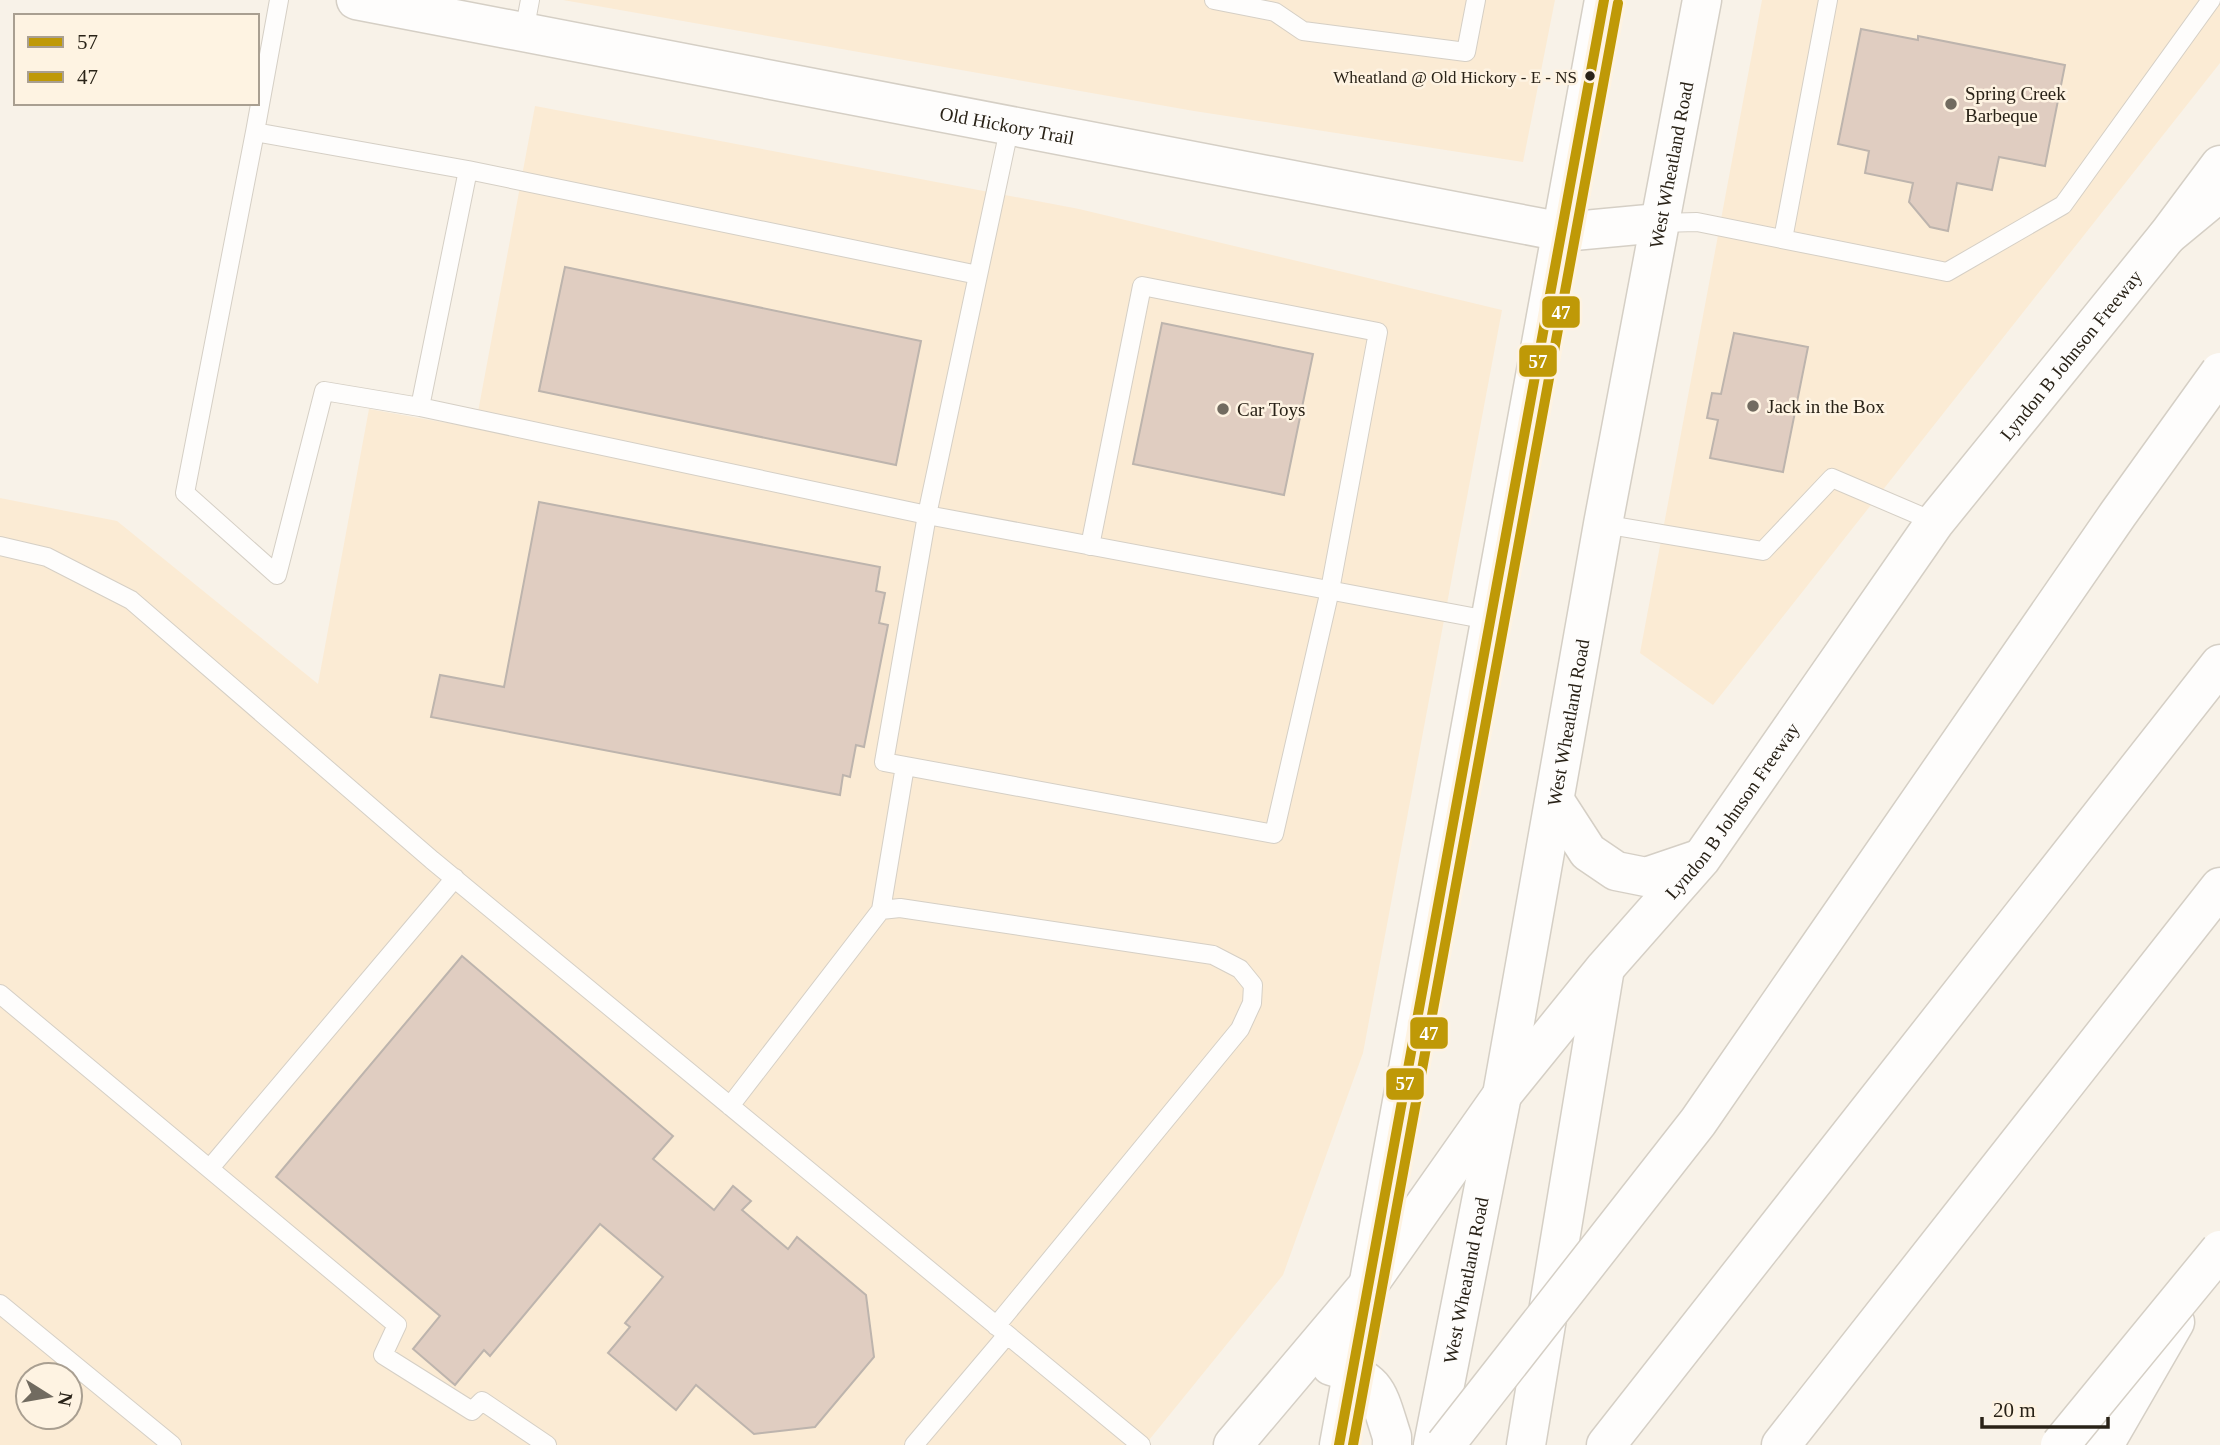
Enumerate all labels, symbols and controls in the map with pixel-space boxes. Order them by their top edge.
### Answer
legend [14,14,259,105]
text: 57 [77,30,98,54]
text: 47 [77,65,98,89]
place label: Wheatland @ Old Hickory - E - NS [1333,68,1577,87]
marker: Wheatland @ Old Hickory - E - NS [1583,69,1597,83]
street label: West Wheatland Road [1645,79,1697,250]
place label: Spring Creek Barbeque [1965,83,2066,126]
marker: Spring Creek Barbeque [1943,96,1959,112]
street label: Old Hickory Trail [938,102,1076,149]
street label: Lyndon B Johnson Freeway [1996,266,2146,444]
line badge: 47 [1541,295,1581,329]
text: 47 [1552,302,1571,323]
line badge: 57 [1518,344,1558,378]
text: 57 [1529,351,1548,372]
place label: Jack in the Box [1767,396,1885,417]
marker: Jack in the Box [1745,398,1761,414]
place label: Car Toys [1237,399,1306,420]
marker: Car Toys [1215,401,1231,417]
street label: West Wheatland Road [1543,637,1594,808]
street label: Lyndon B Johnson Freeway [1661,718,1804,903]
line badge: 47 [1409,1016,1449,1050]
text: 47 [1420,1023,1439,1044]
line badge: 57 [1385,1067,1425,1101]
text: 57 [1396,1073,1415,1094]
street label: West Wheatland Road [1439,1195,1493,1365]
north arrow [14,1361,84,1431]
scale bar [1982,1386,2108,1430]
text: N [54,1390,77,1408]
text: 20 m [1993,1398,2036,1422]

